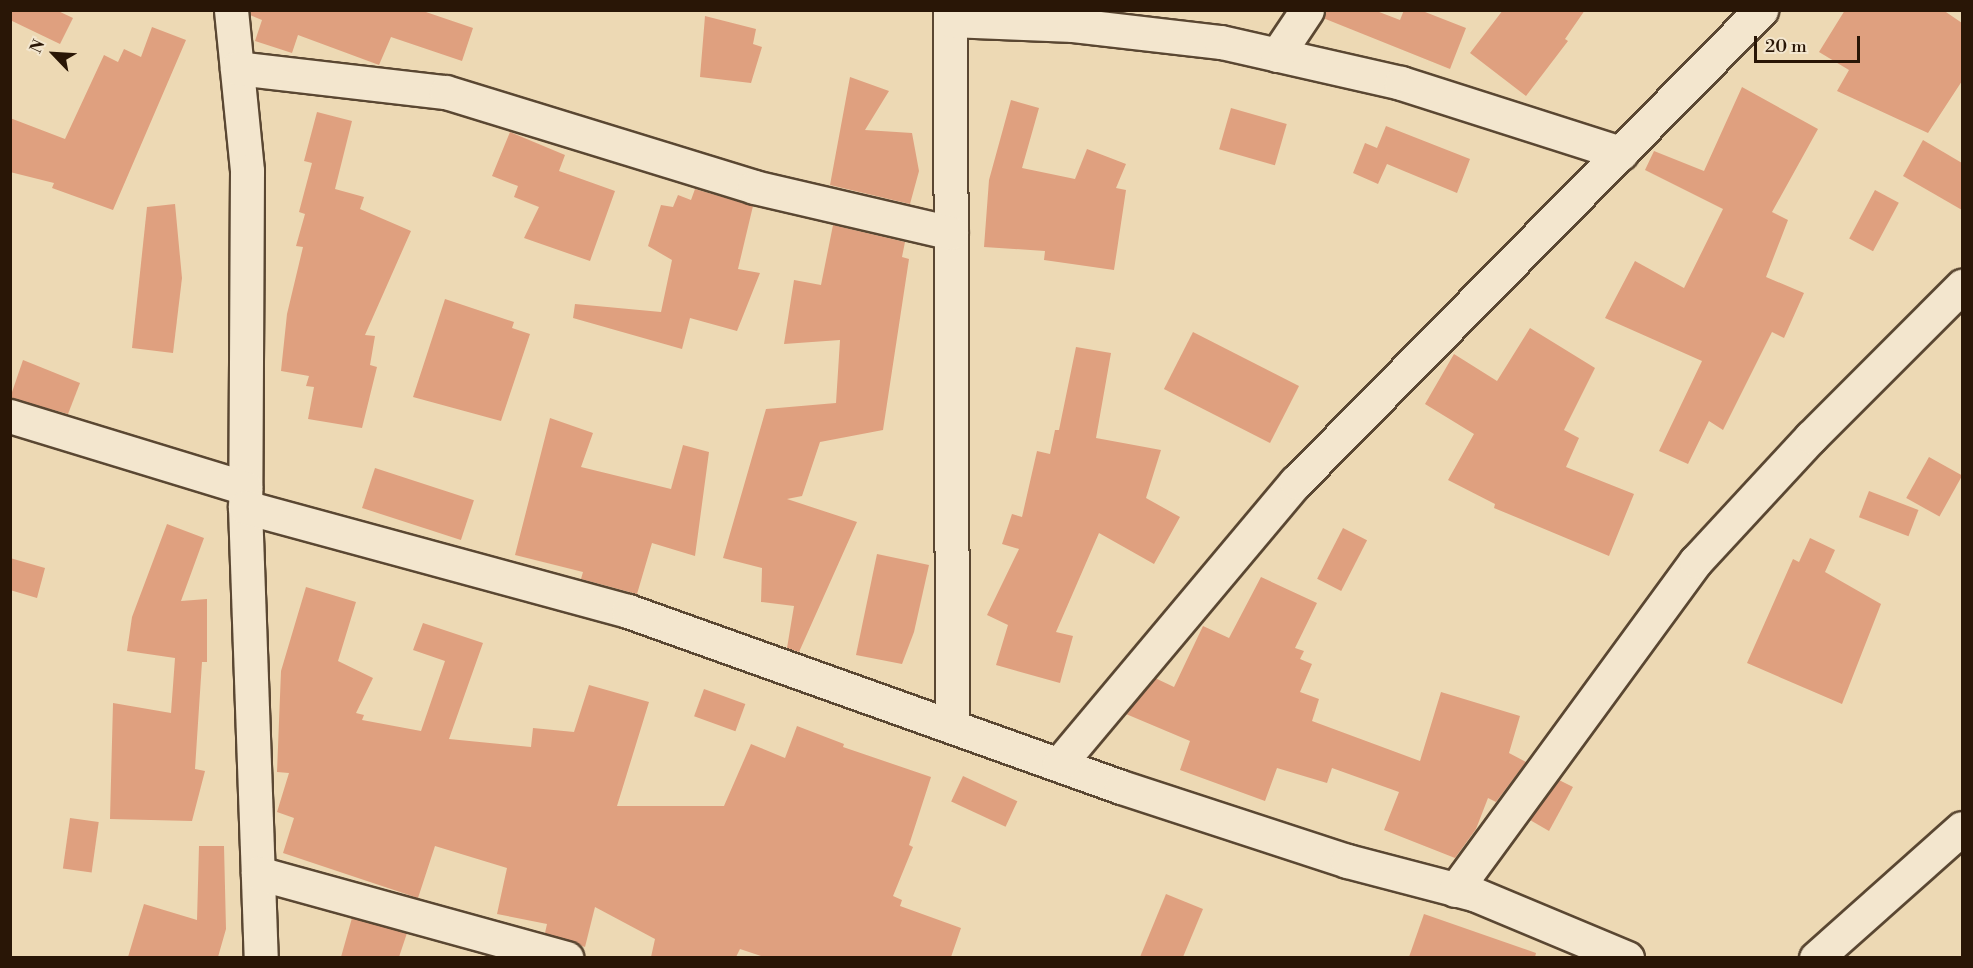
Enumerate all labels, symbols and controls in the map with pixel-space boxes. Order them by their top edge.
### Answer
north arrow [24,24,84,84]
scale bar [1757,24,1864,62]
text: 20 m [1765,35,1807,58]
text: N [26,36,49,56]

